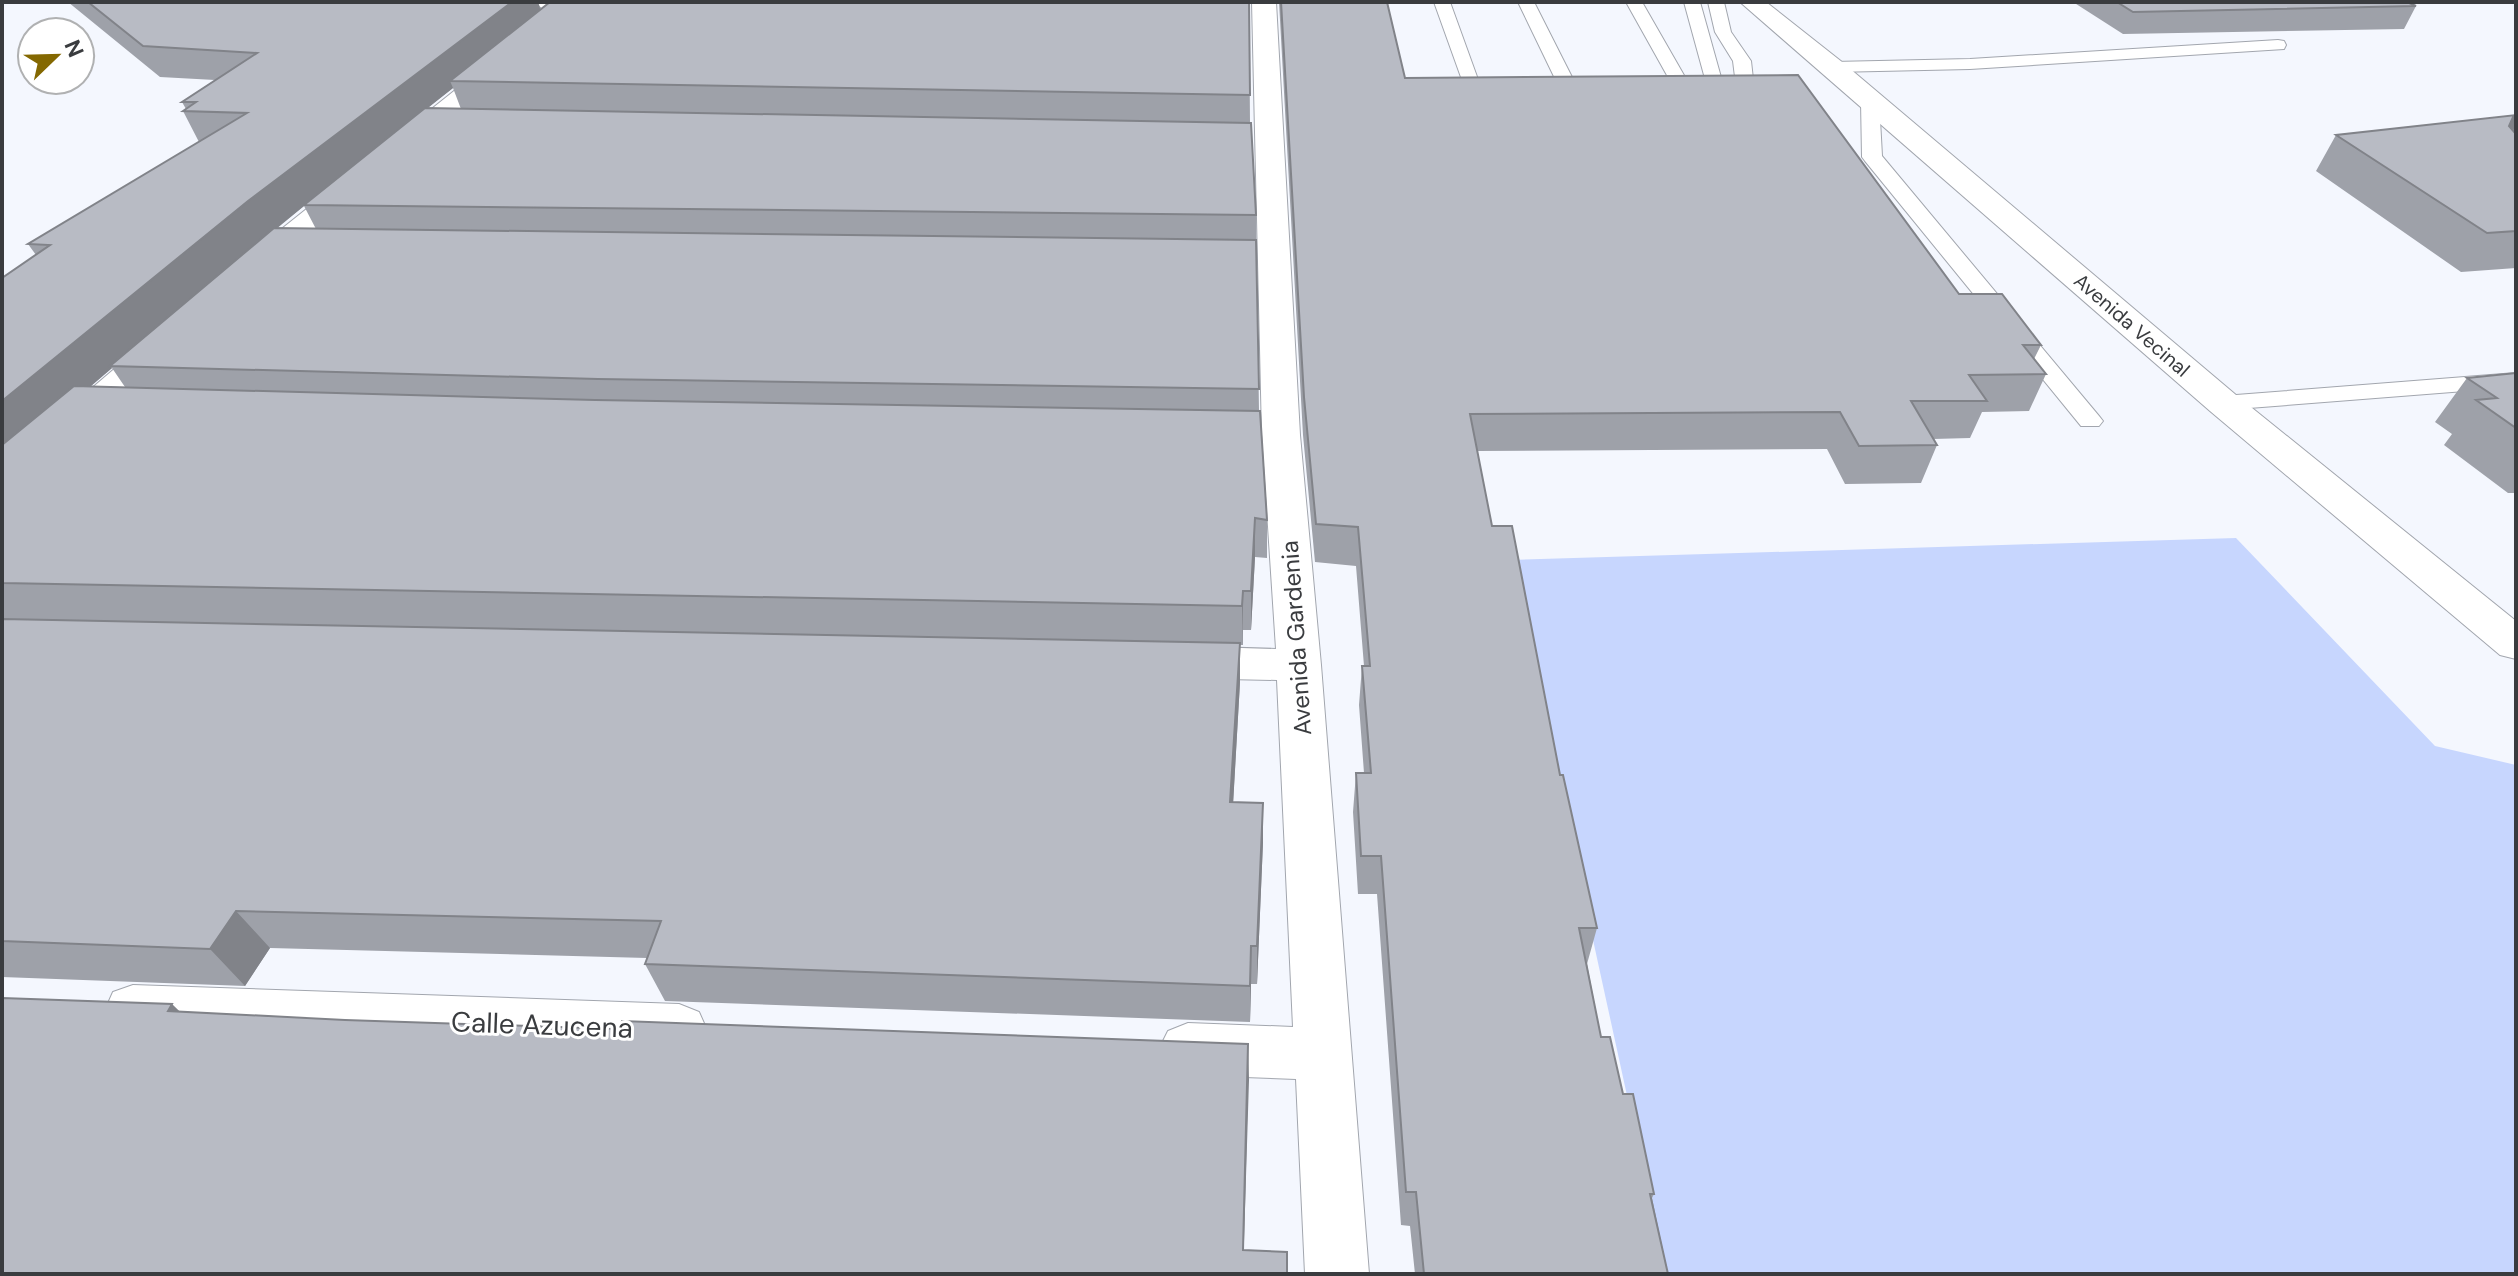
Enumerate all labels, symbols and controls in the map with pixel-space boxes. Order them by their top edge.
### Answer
north arrow [16,16,96,96]
text: N [57,35,90,61]
street label: Avenida Vecinal [2069,268,2195,382]
street label: Avenida Gardenia [1274,539,1318,737]
street label: Calle Azucena [450,1003,634,1047]

